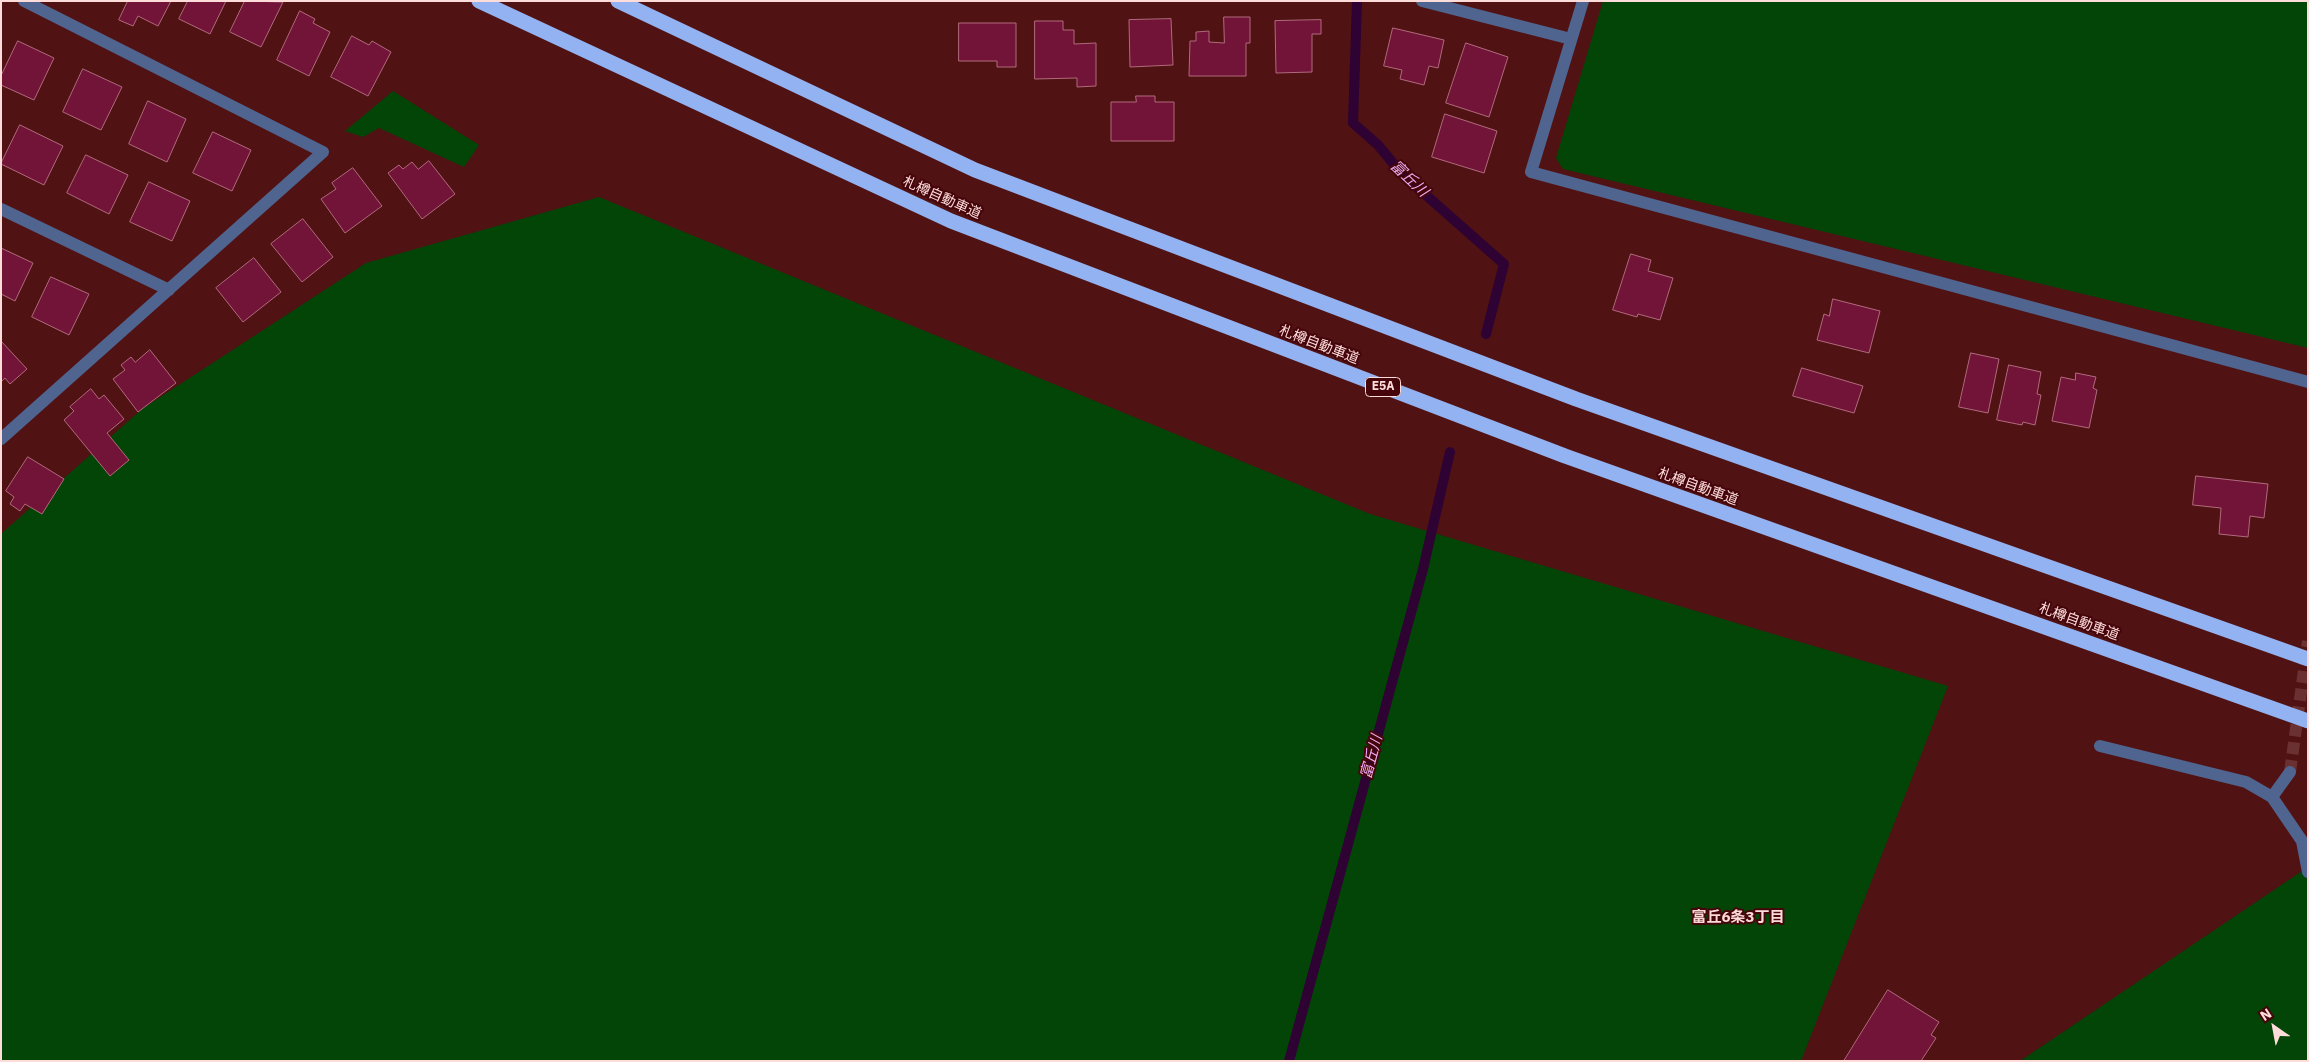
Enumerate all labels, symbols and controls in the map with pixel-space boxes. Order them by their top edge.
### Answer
water label: 富丘川 [1386,157,1432,201]
street label: 札樽自動車道 [900,173,984,223]
street label: 札樽自動車道 [1277,322,1361,368]
road number: E5A [1366,378,1400,397]
street label: 札樽自動車道 [1656,465,1740,509]
street label: 札樽自動車道 [2037,600,2121,644]
water label: 富丘川 [1357,733,1387,781]
district label: 富丘6条3丁目 [1692,909,1784,927]
north arrow [2249,1002,2299,1052]
text: N [2257,1004,2275,1025]

